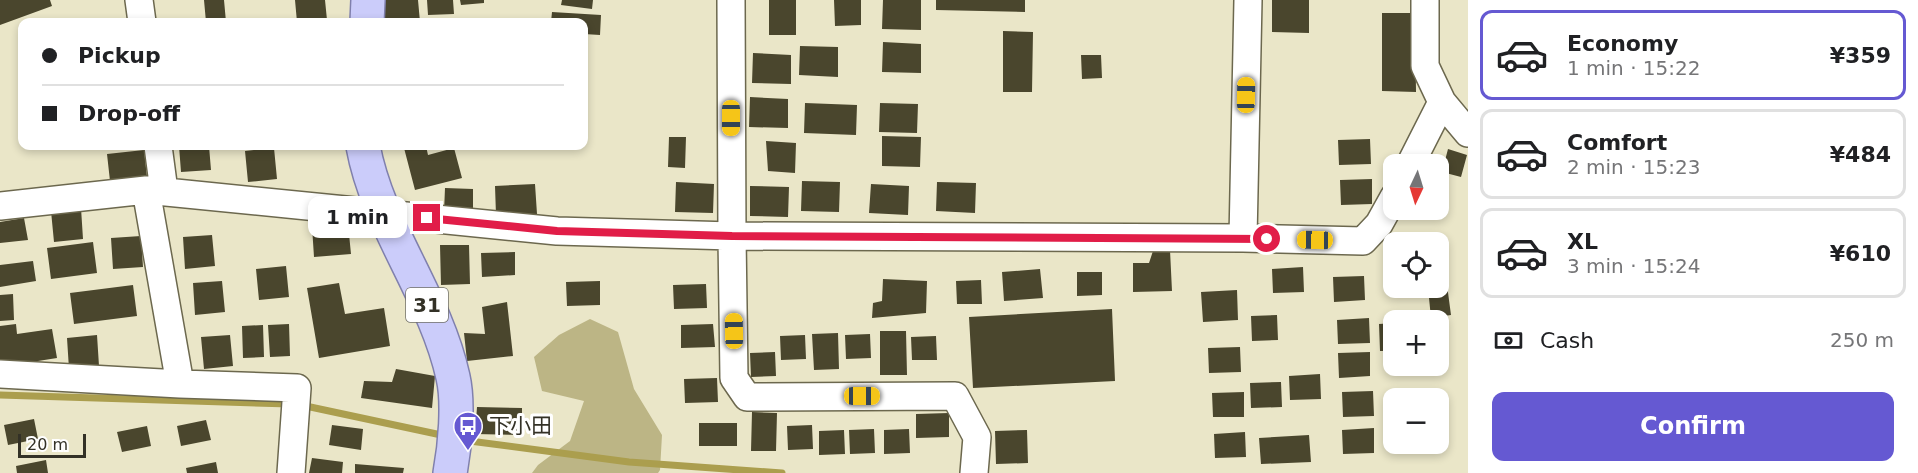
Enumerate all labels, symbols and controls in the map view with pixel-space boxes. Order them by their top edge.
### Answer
icon: car [1495,28,1549,82]
text: Economy [1567,31,1678,56]
text: Pickup [78,43,161,68]
text: ¥359 [1830,43,1891,68]
text: 1 min · 15:22 [1567,56,1701,80]
car [1237,77,1255,113]
car [722,100,740,136]
text: Drop-off [78,101,180,126]
icon: car [1495,127,1549,181]
text: Comfort [1567,130,1667,155]
text: ¥484 [1830,142,1891,167]
north arrow [1383,154,1449,220]
map controls [1383,154,1449,454]
text: 2 min · 15:23 [1567,155,1701,179]
callout: 1 min [307,197,406,239]
route end [413,204,440,231]
text: 1 min [326,205,389,229]
route start [1253,225,1280,252]
icon: car [1495,226,1549,280]
text: XL [1567,229,1598,254]
car [1297,231,1333,249]
button: locate [1383,232,1449,298]
text: ¥610 [1830,241,1891,266]
text: 3 min · 15:24 [1567,254,1701,278]
road number: 31 [406,288,448,322]
button: + [1383,310,1449,376]
car [725,313,743,349]
icon: cash [1492,324,1525,357]
text: Cash [1540,328,1594,353]
text: 250 m [1830,328,1894,352]
car [844,387,880,405]
button: − [1383,388,1449,454]
button: Confirm [1492,392,1894,461]
bus stop icon: 下小田 [452,410,484,452]
place label: 下小田 [489,414,552,438]
scale bar [18,431,86,458]
text: 20 m [27,435,68,454]

